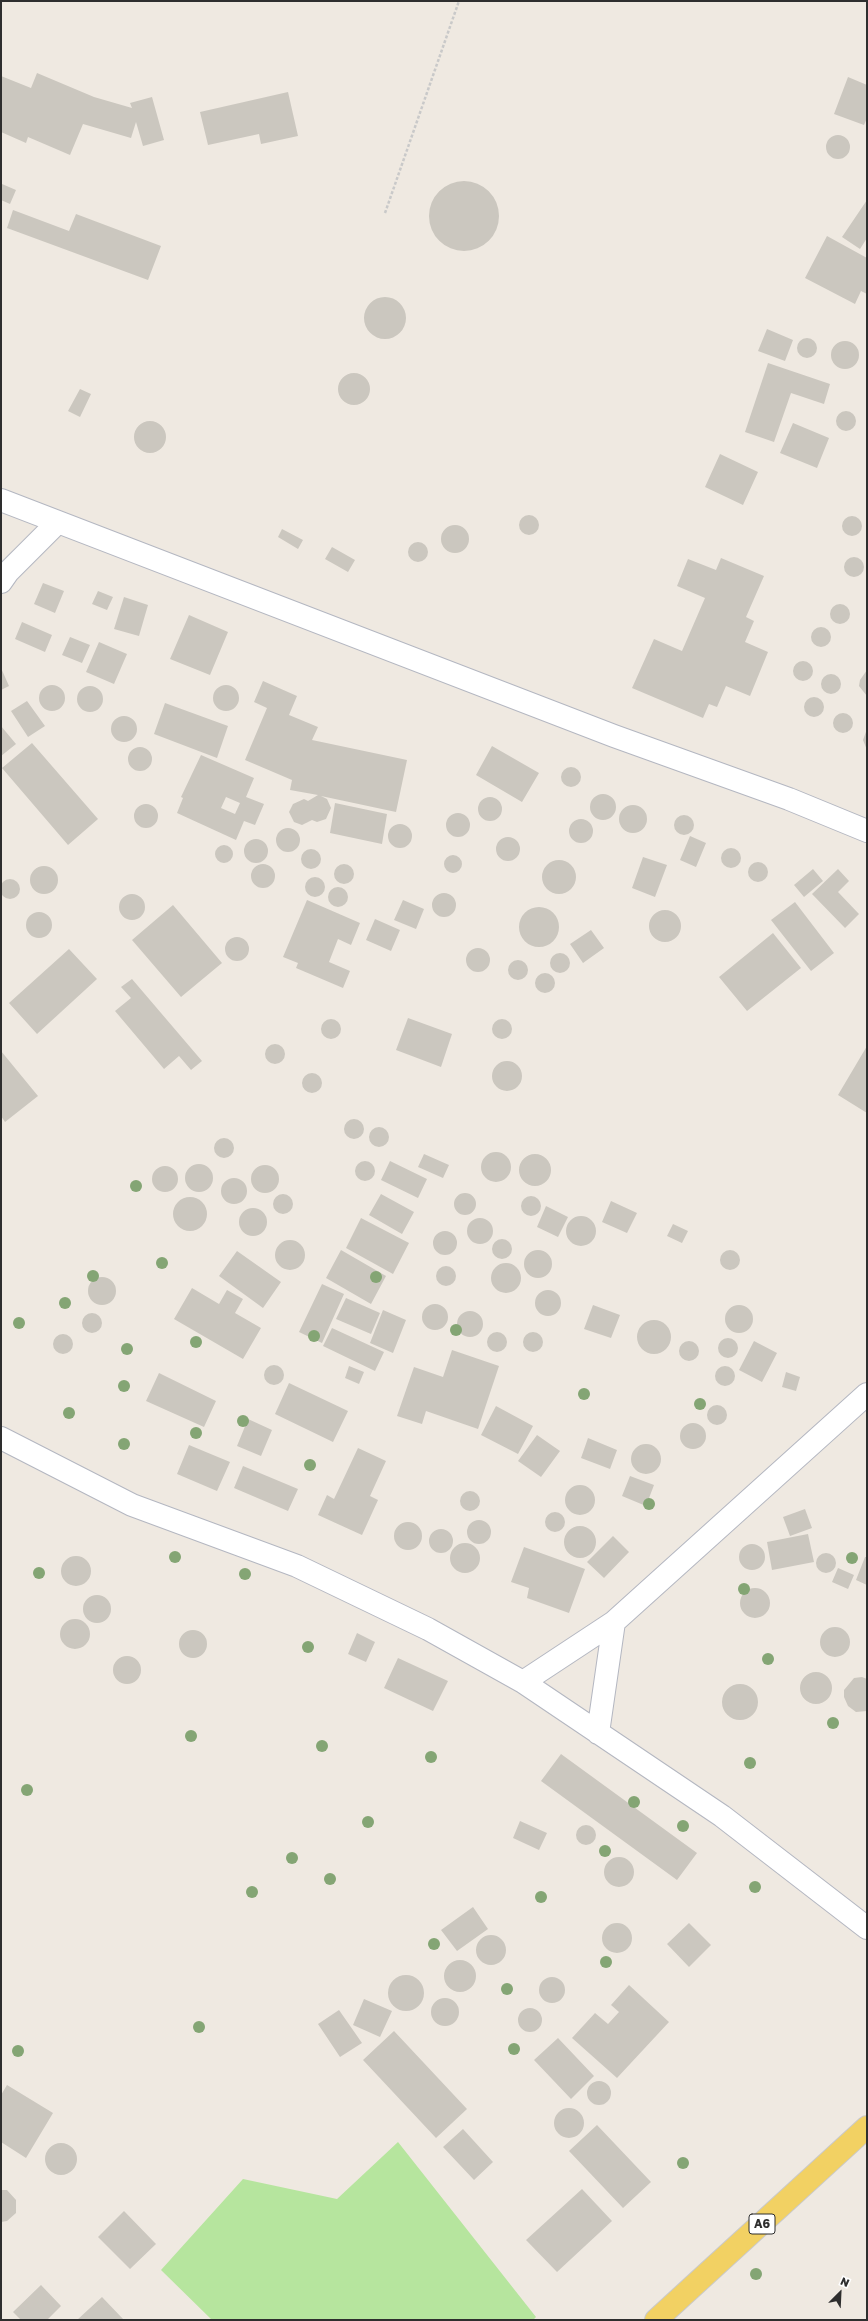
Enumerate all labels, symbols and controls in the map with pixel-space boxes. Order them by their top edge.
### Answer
road number: A6 [749,2214,775,2234]
north arrow [820,2273,860,2313]
text: N [839,2274,852,2289]

